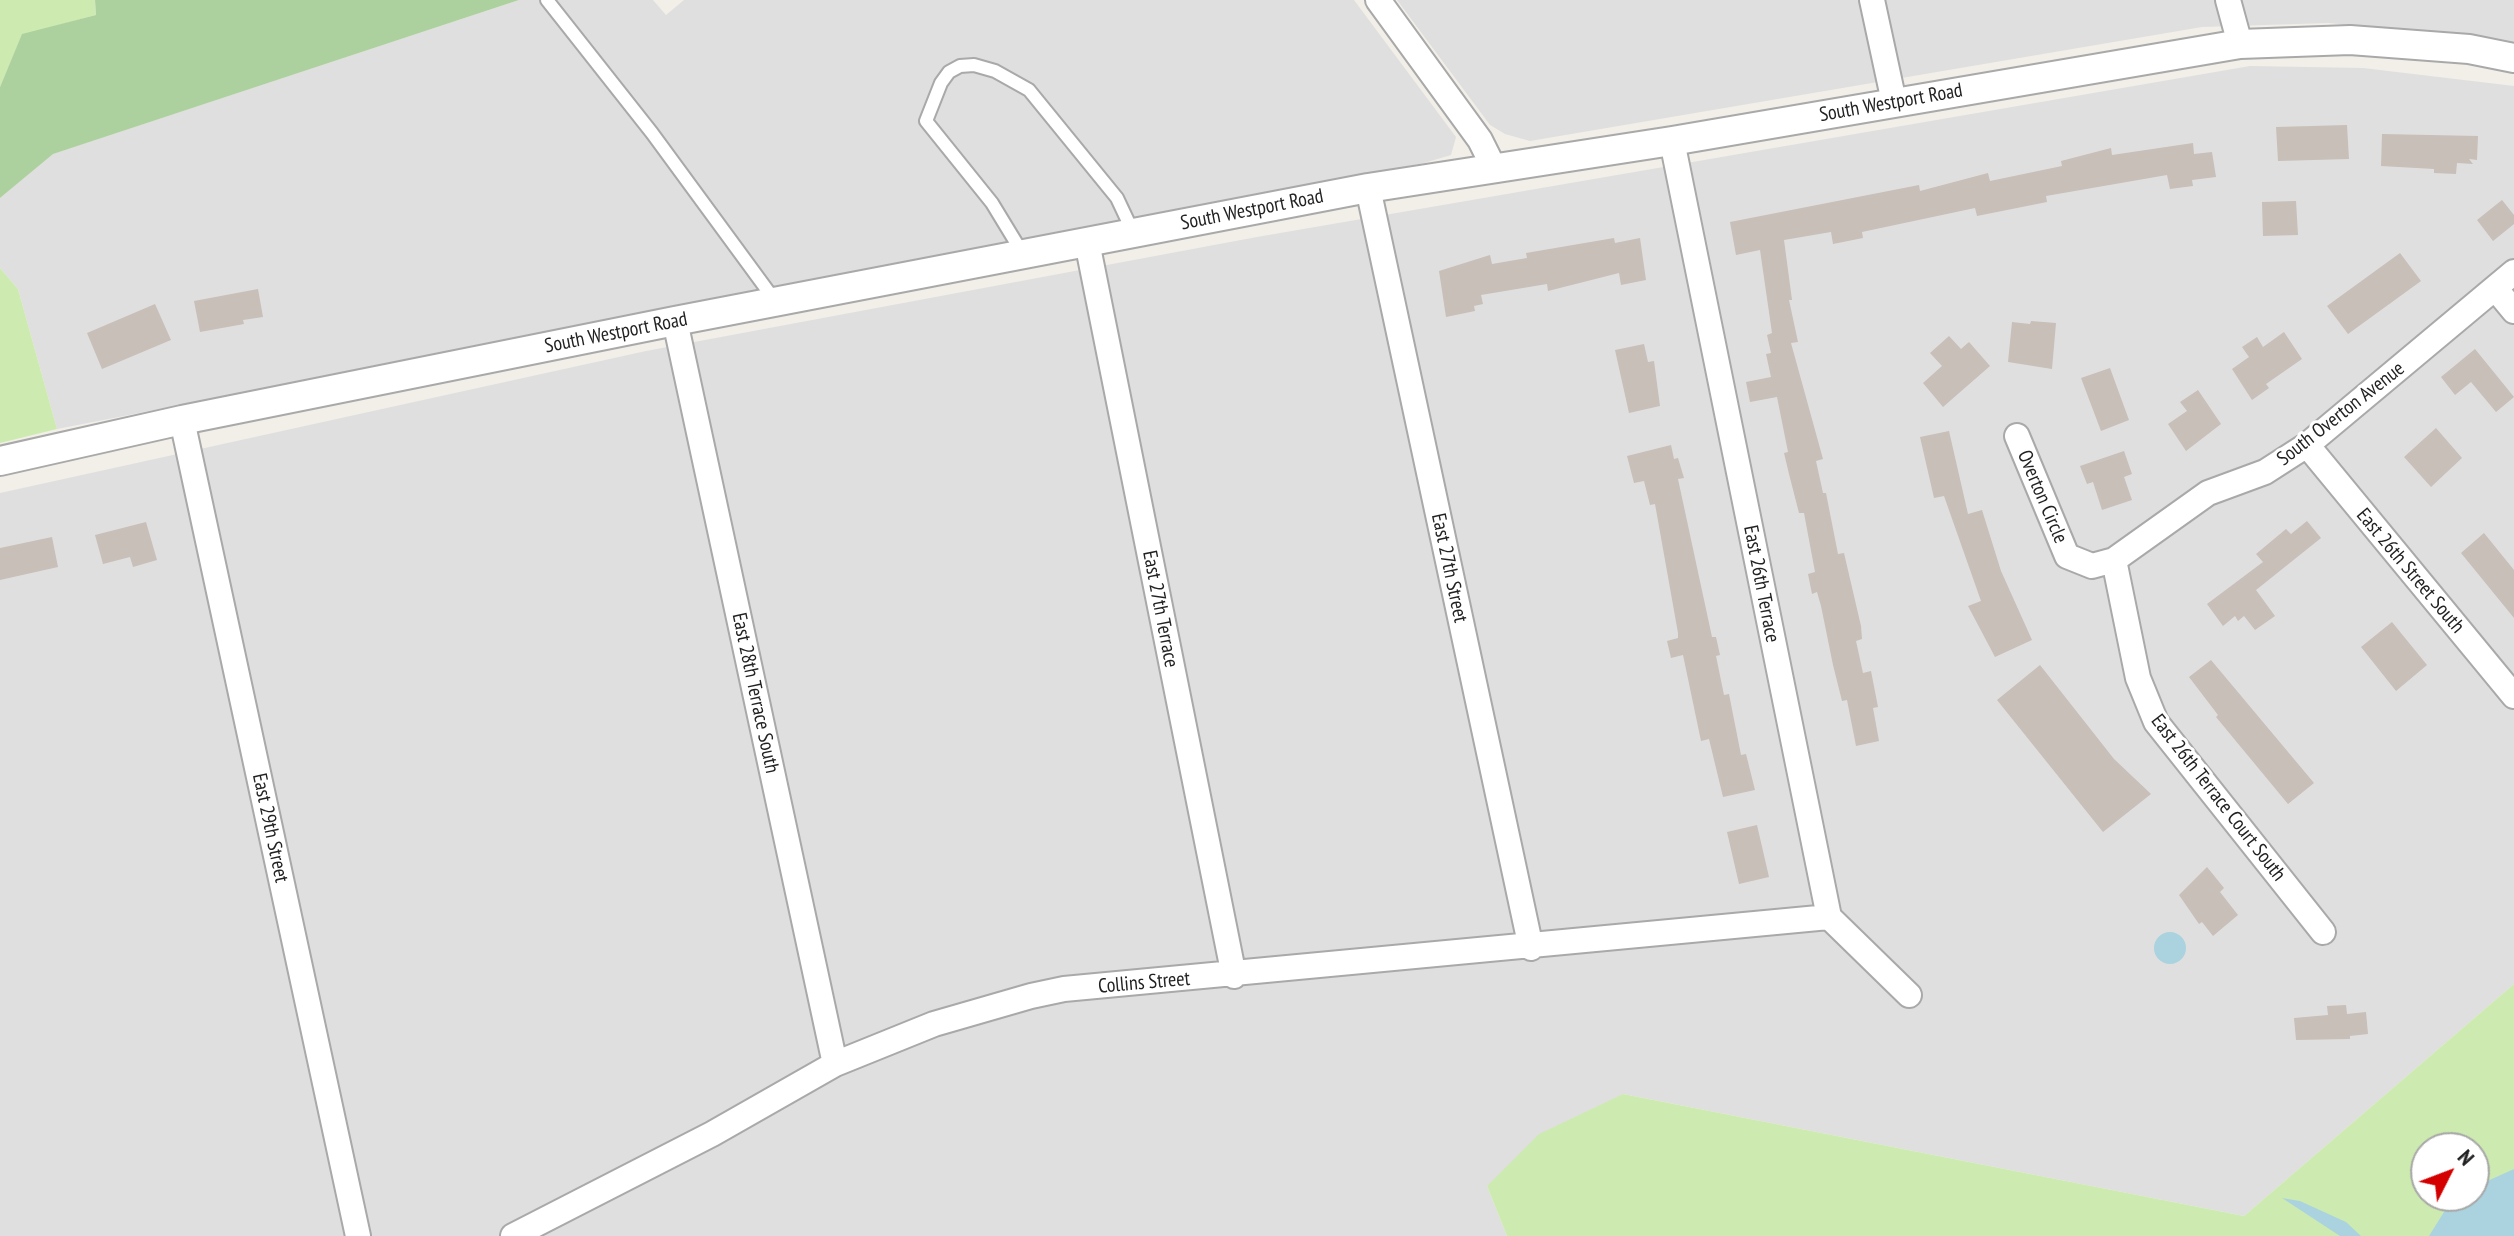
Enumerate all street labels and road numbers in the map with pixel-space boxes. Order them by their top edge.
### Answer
street label: South Westport Road [1818,79,1964,127]
street label: South Westport Road [1179,184,1325,236]
street label: South Westport Road [543,307,689,359]
street label: South Overton Avenue [2273,357,2409,471]
street label: Overton Circle [2012,447,2072,547]
street label: East 26th Street South [2351,504,2469,638]
street label: East 27th Street [1426,511,1472,625]
street label: East 26th Terrace [1738,523,1784,645]
street label: East 27th Terrace [1137,548,1183,670]
street label: East 28th Terrace South [726,611,784,775]
street label: East 26th Terrace Court South [2146,710,2290,886]
street label: East 29th Street [247,771,293,885]
street label: Collins Street [1097,967,1191,999]

